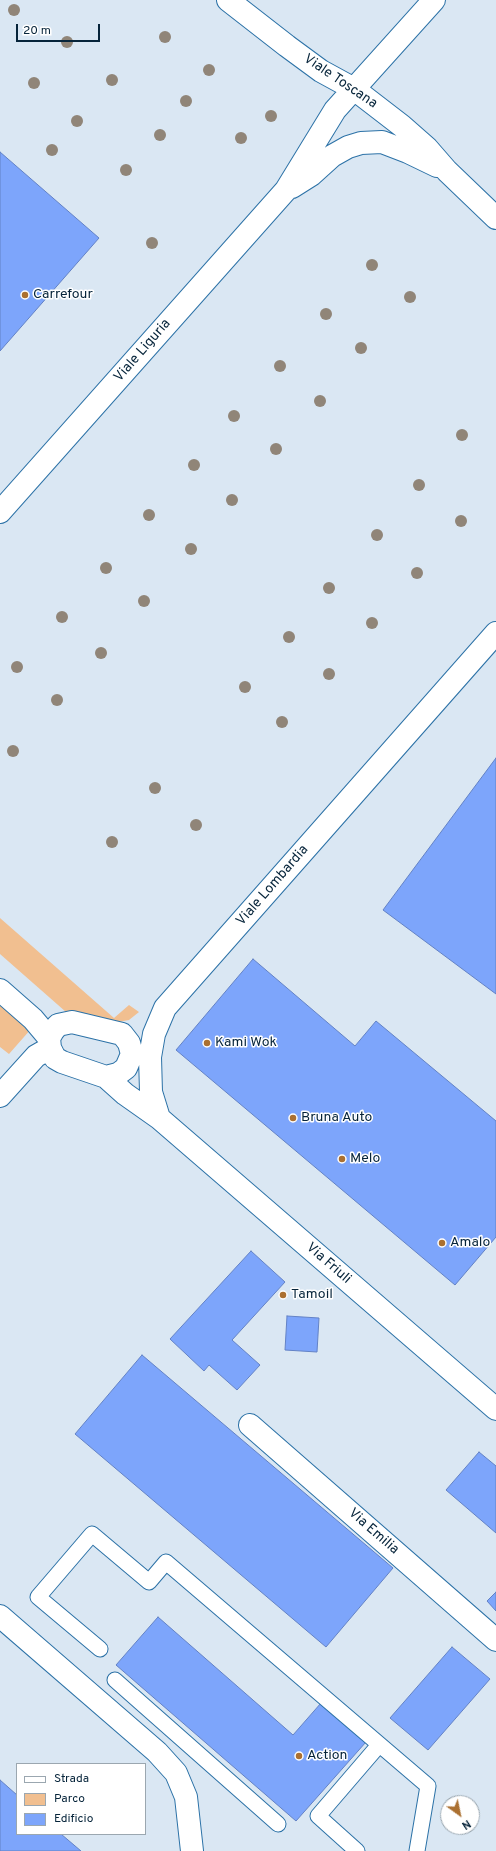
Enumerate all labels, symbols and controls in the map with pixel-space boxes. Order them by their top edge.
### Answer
scale bar [18,16,102,42]
text: 20 m [23,23,51,39]
street label: Viale Toscana [300,51,380,113]
place label: Carrefour [33,287,93,303]
marker: Carrefour [20,290,30,300]
street label: Viale Liguria [111,316,175,386]
street label: Viale Lombardia [233,842,313,930]
place label: Kami Wok [215,1035,277,1051]
marker: Kami Wok [202,1038,212,1048]
place label: Bruna Auto [301,1110,372,1126]
marker: Bruna Auto [288,1113,298,1123]
place label: Melo [350,1151,380,1167]
marker: Melo [337,1154,347,1164]
place label: Amalo [450,1235,490,1251]
marker: Amalo [437,1238,447,1248]
street label: Via Friuli [302,1240,354,1288]
place label: Tamoil [291,1287,333,1303]
marker: Tamoil [278,1290,288,1300]
street label: Via Emilia [344,1505,402,1559]
place label: Action [307,1748,347,1764]
marker: Action [294,1751,304,1761]
legend [16,1763,146,1835]
text: Strada [54,1771,89,1787]
text: Parco [54,1791,85,1807]
north arrow [440,1795,480,1835]
text: Edificio [54,1811,93,1827]
text: N [459,1816,473,1832]

